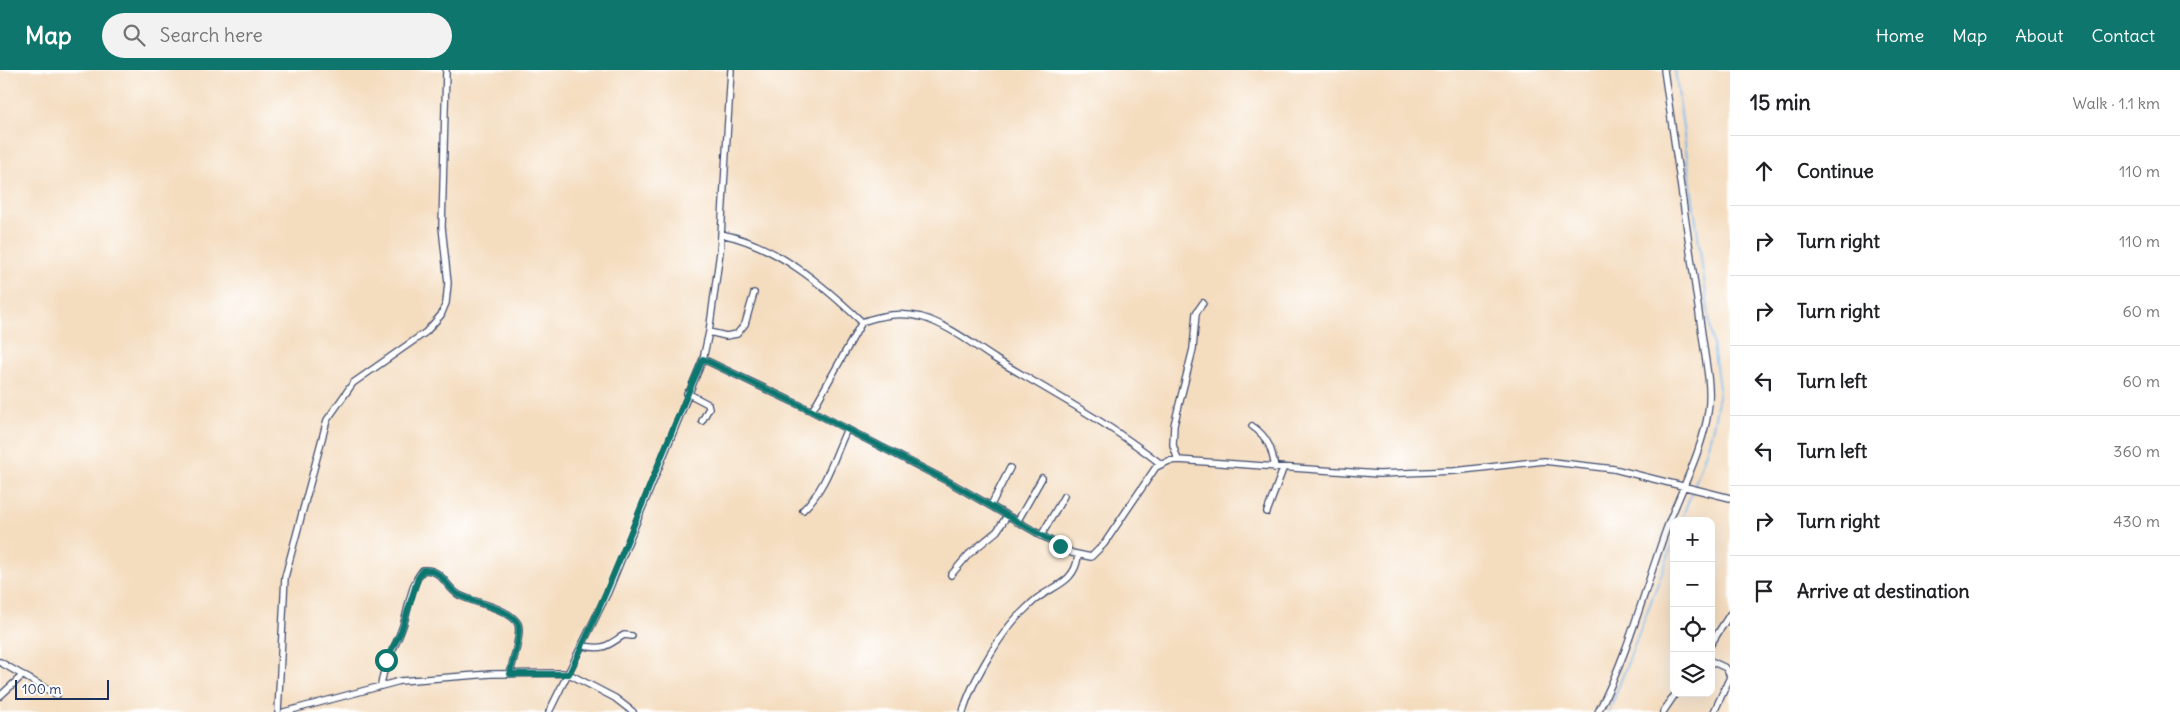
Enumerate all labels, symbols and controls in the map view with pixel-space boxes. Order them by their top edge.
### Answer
search box [102,13,452,58]
text: Map [25,20,72,50]
icon: search [120,21,148,49]
text: Search here [160,23,263,47]
text: Home [1876,24,1924,47]
text: Map [1952,24,1987,47]
text: About [2015,24,2063,47]
text: Contact [2091,24,2155,47]
text: 15 min [1750,89,1811,116]
text: Walk · 1.1 km [2073,93,2160,113]
icon: ahead [1750,157,1778,185]
text: Continue [1797,159,1874,183]
text: 110 m [2119,161,2160,181]
icon: right [1750,227,1778,255]
text: Turn right [1797,229,1880,253]
text: 110 m [2119,231,2160,251]
icon: right [1750,297,1778,325]
text: Turn right [1797,299,1880,323]
text: 60 m [2122,301,2160,321]
icon: left [1750,367,1778,395]
text: Turn left [1797,369,1867,393]
text: 60 m [2122,371,2160,391]
icon: left [1750,437,1778,465]
text: Turn left [1797,439,1867,463]
text: 360 m [2113,441,2160,461]
icon: right [1750,507,1778,535]
text: Turn right [1797,509,1880,533]
text: 430 m [2113,511,2160,531]
map controls [1670,517,1715,697]
button: + [1670,517,1715,562]
route end [1049,535,1072,558]
button: − [1670,562,1715,607]
icon: arrive [1750,577,1778,605]
text: Arrive at destination [1797,579,1970,603]
button: locate [1670,607,1715,652]
route start [375,649,398,672]
button: layers [1670,652,1715,697]
scale bar [15,677,109,700]
text: 100 m [22,680,62,698]

